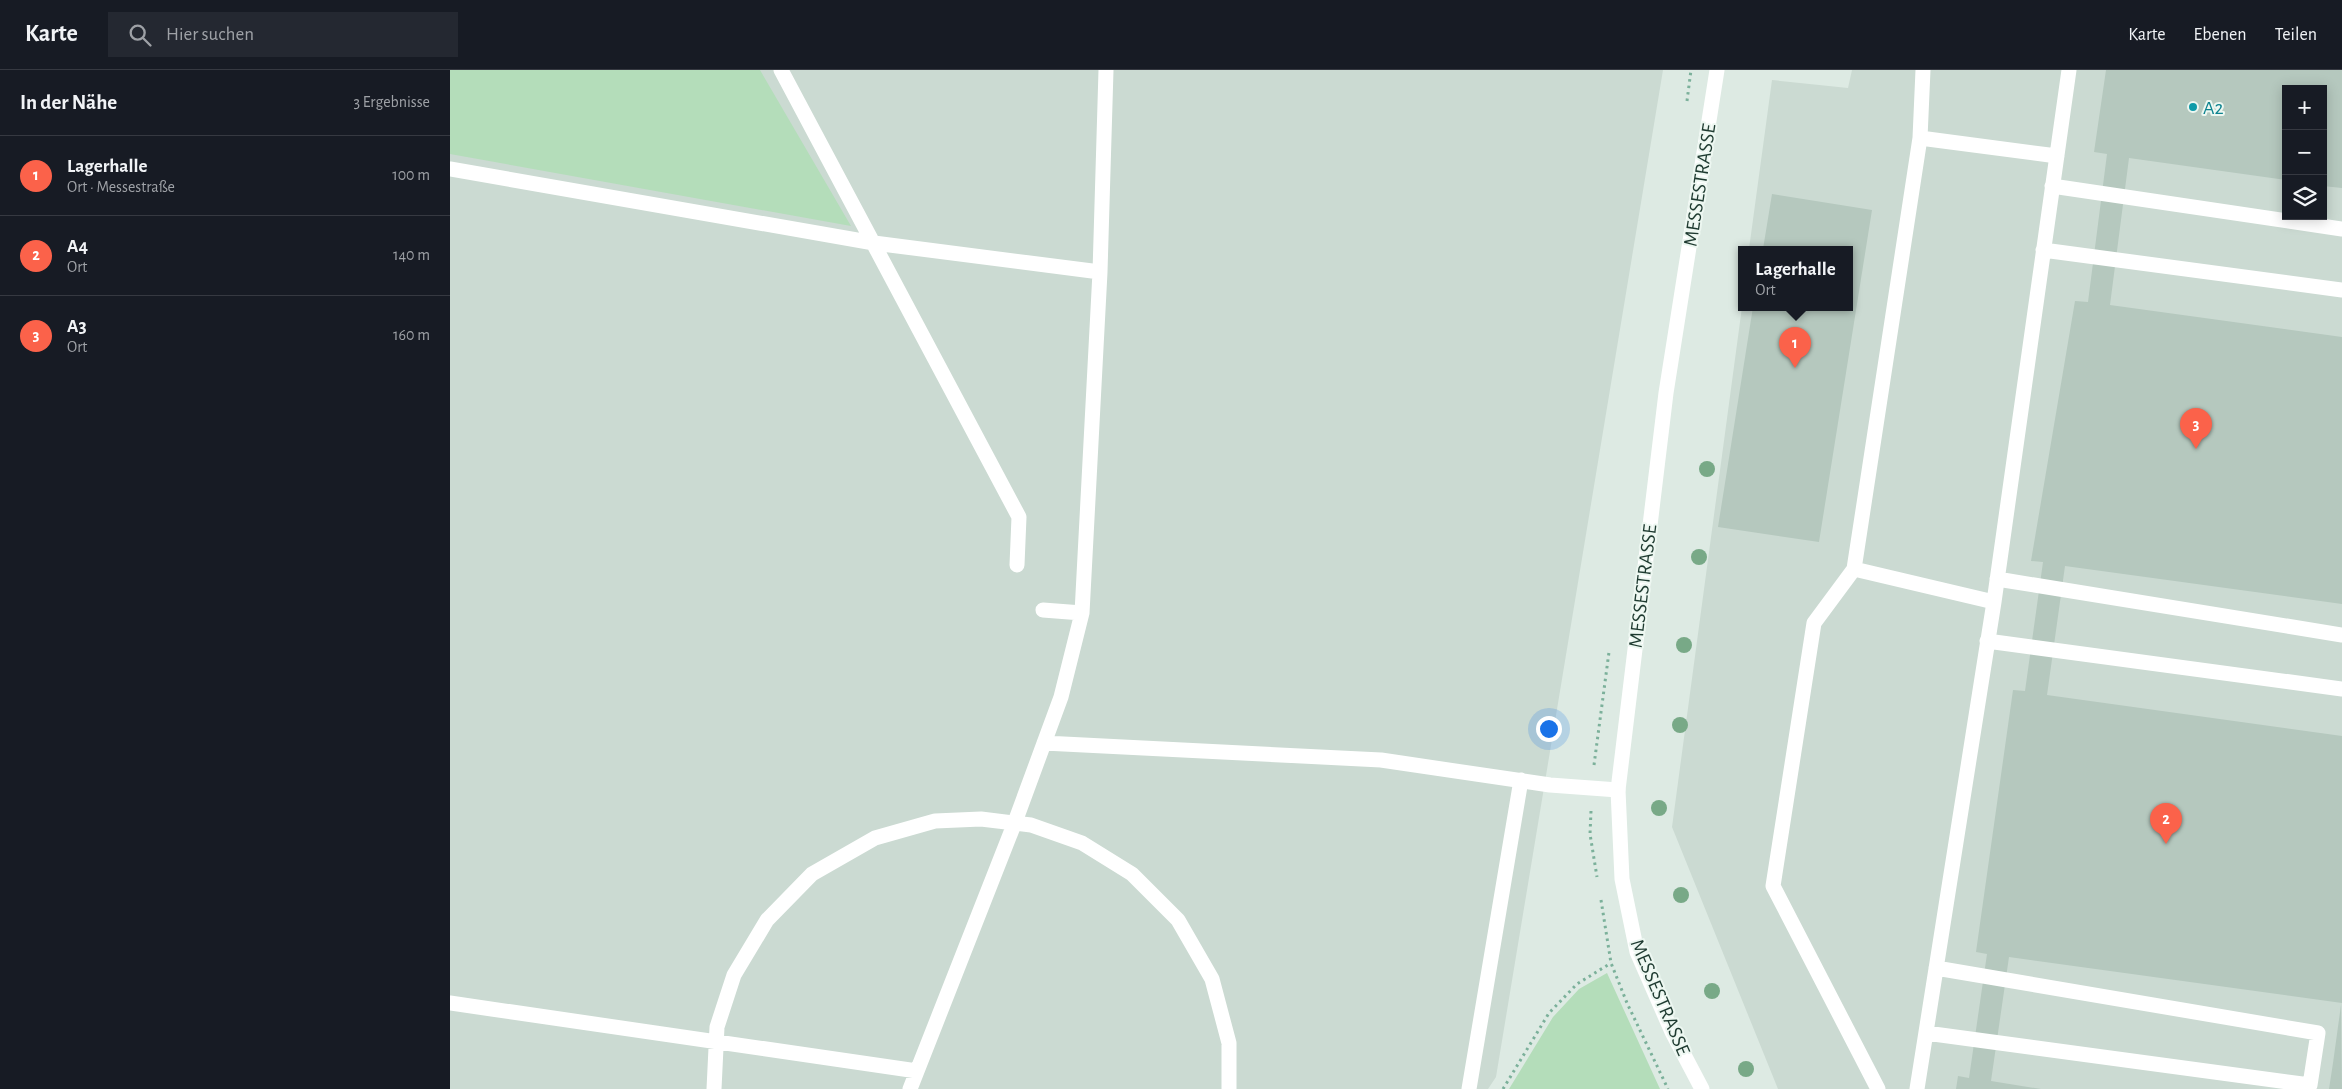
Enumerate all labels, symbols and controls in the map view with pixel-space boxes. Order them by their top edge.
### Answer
search box [108,12,458,57]
icon: search [126,21,154,49]
text: Karte [25,22,78,46]
text: Hier suchen [166,25,254,44]
text: Karte [2128,26,2166,44]
text: Ebenen [2194,26,2247,44]
text: Teilen [2275,26,2317,44]
map controls [2282,85,2327,220]
button: + [2282,85,2327,130]
text: In der Nähe [20,92,117,113]
text: 3 Ergebnisse [353,94,430,110]
place label: A2 [2203,98,2224,118]
marker: A2 [2187,101,2199,113]
street label: MESSESTRASSE [1680,122,1720,248]
button: − [2282,130,2327,175]
text: Lagerhalle [67,157,147,176]
text: 1 [33,167,39,183]
text: 100 m [392,167,430,183]
button: layers [2282,175,2327,220]
text: Ort · Messestraße [67,179,175,195]
text: A4 [67,237,88,256]
popup [1738,246,1853,311]
text: 2 [32,247,40,263]
text: 140 m [393,247,430,263]
text: Ort [67,259,87,275]
text: Lagerhalle [1755,260,1836,279]
text: Ort [1755,282,1776,298]
text: A3 [67,317,87,336]
text: 3 [33,327,39,343]
text: 160 m [393,327,430,343]
pin: 1 [1779,327,1811,368]
text: Ort [67,339,87,355]
pin: 3 [2180,408,2212,449]
street label: MESSESTRASSE [1626,523,1661,649]
your location [1536,716,1562,742]
pin: 2 [2150,803,2182,844]
street label: MESSESTRASSE [1627,936,1694,1059]

